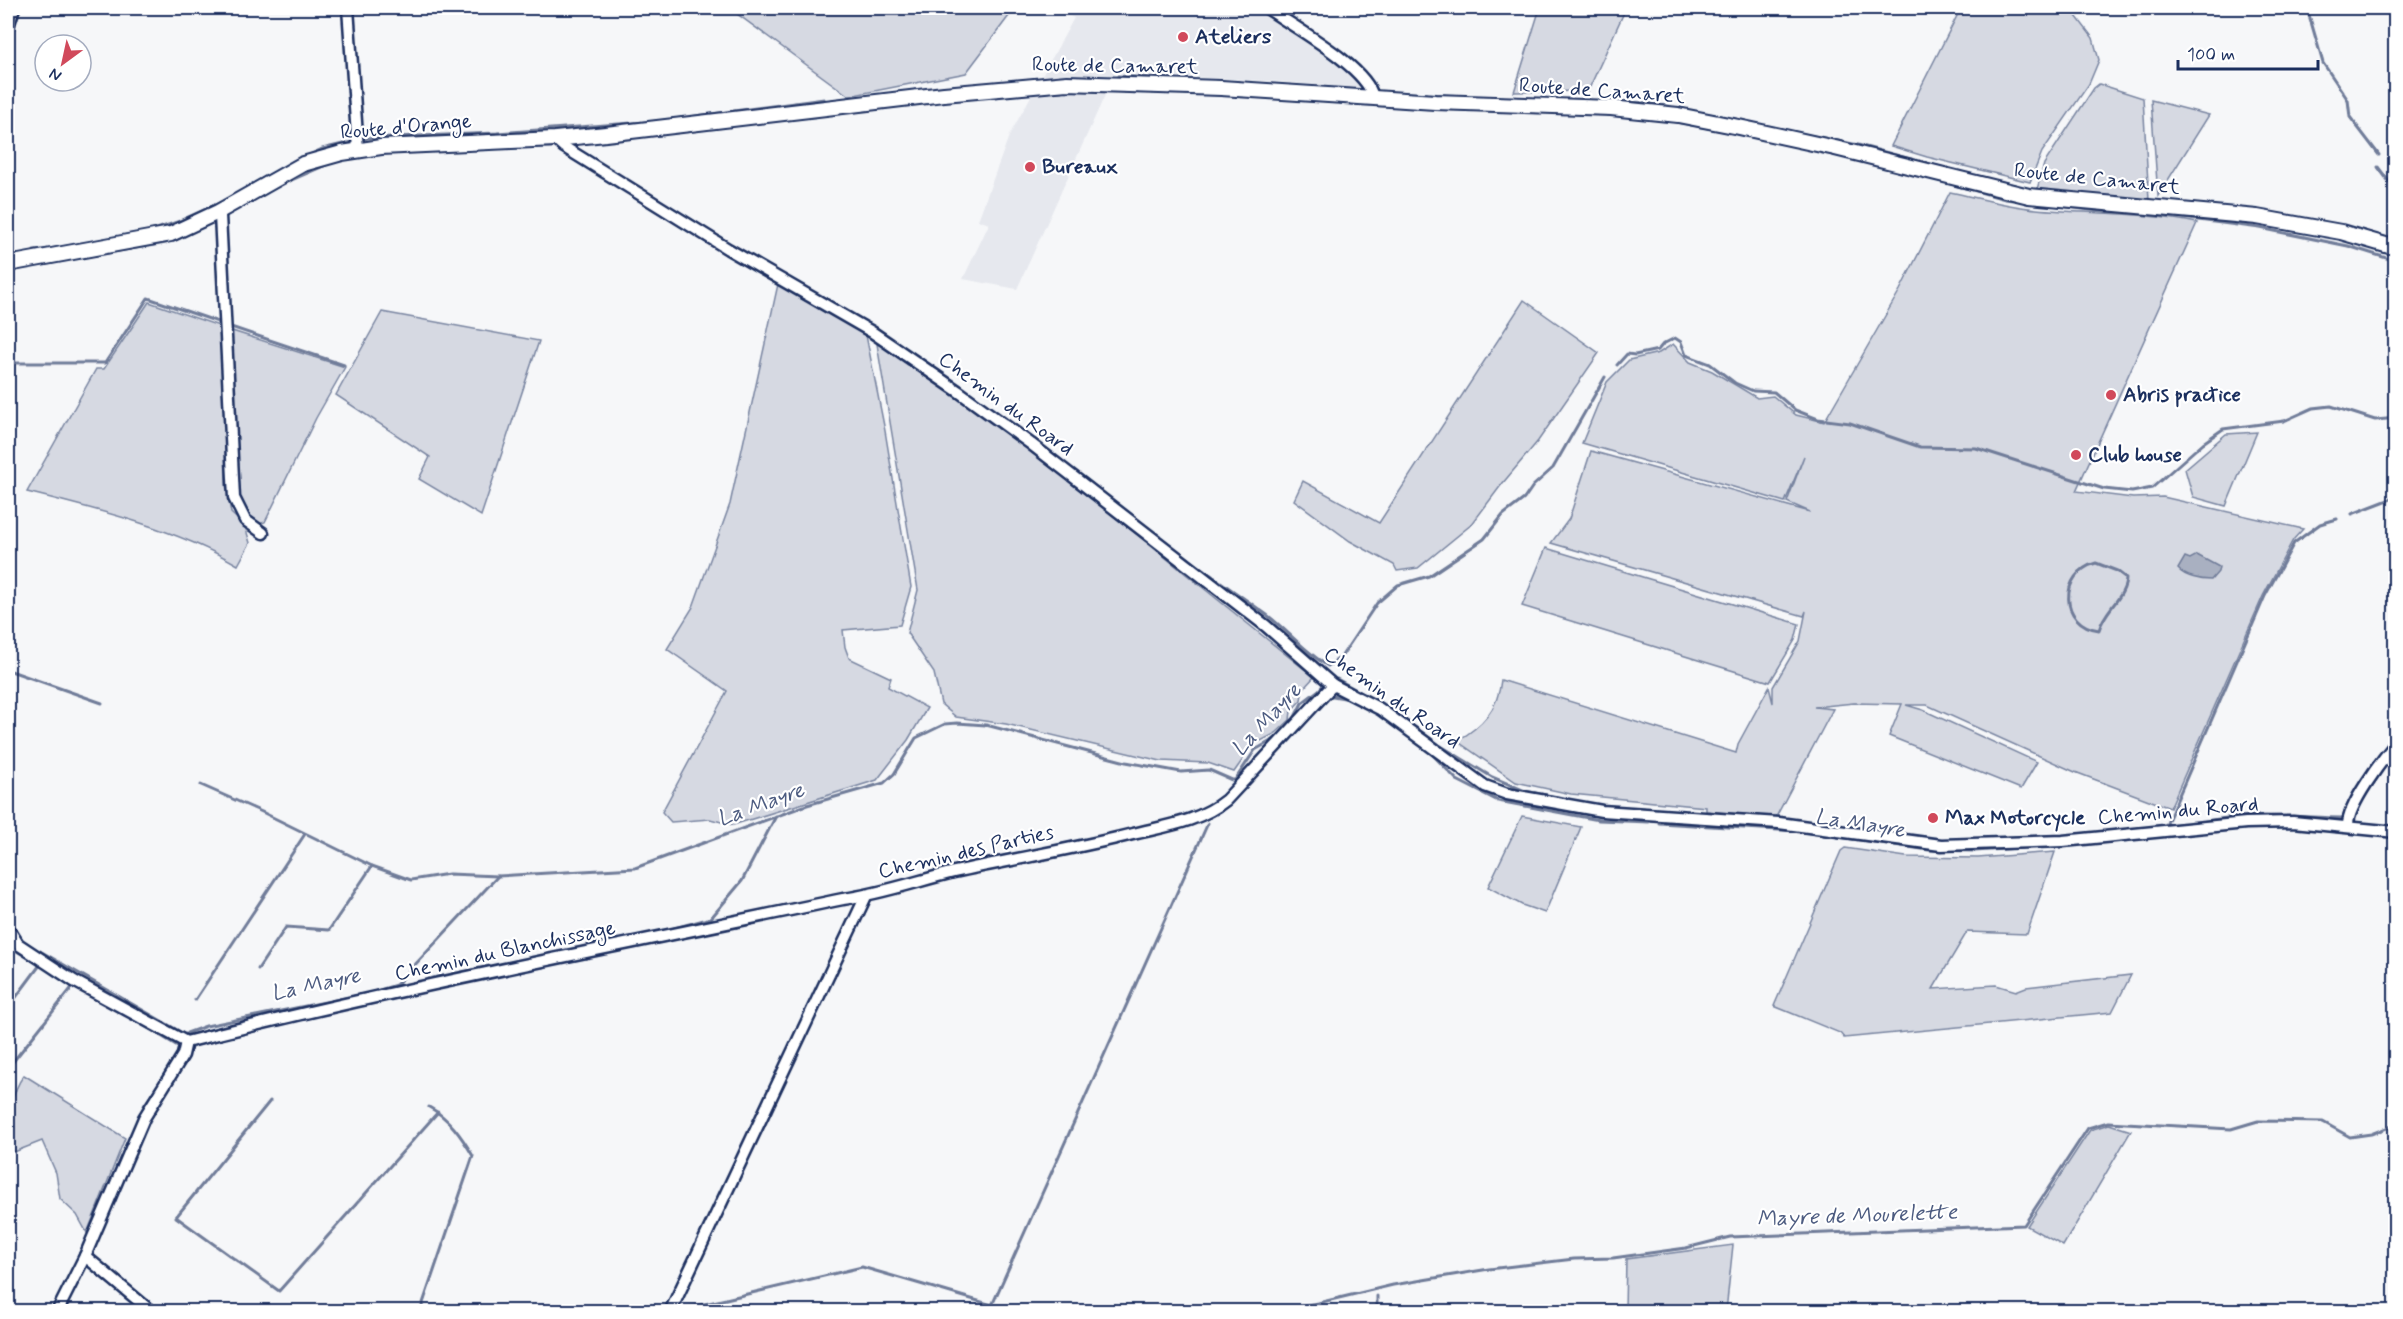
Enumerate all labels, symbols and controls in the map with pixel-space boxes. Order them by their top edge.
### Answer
place label: Ateliers [1195,23,1272,51]
marker: Ateliers [1176,30,1190,44]
north arrow [33,33,93,93]
scale bar [2178,33,2318,71]
text: 100 m [2187,43,2235,67]
street label: Route de Camaret [1032,51,1199,81]
text: N [45,63,66,86]
street label: Route de Camaret [1518,71,1687,111]
street label: Route d'Orange [339,107,473,148]
place label: Bureaux [1042,153,1119,181]
street label: Route de Camaret [2013,156,2182,202]
marker: Bureaux [1023,160,1037,174]
street label: Chemin du Roard [933,345,1079,463]
place label: Abris practice [2123,381,2241,409]
marker: Abris practice [2104,388,2118,402]
place label: Club house [2088,441,2182,469]
marker: Club house [2069,448,2083,462]
street label: Chemin du Roard [1318,640,1466,756]
water label: La Mayre [1226,677,1309,763]
water label: La Mayre [714,776,809,834]
street label: Chemin du Roard [2097,790,2259,832]
water label: La Mayre [1813,803,1907,845]
place label: Max Motorcycle [1945,804,2086,832]
marker: Max Motorcycle [1926,811,1940,825]
street label: Chemin des Parties [875,818,1057,886]
street label: Chemin du Blanchissage [392,914,618,989]
water label: La Mayre [269,962,364,1008]
water label: Mayre de Mourelette [1756,1198,1959,1233]

